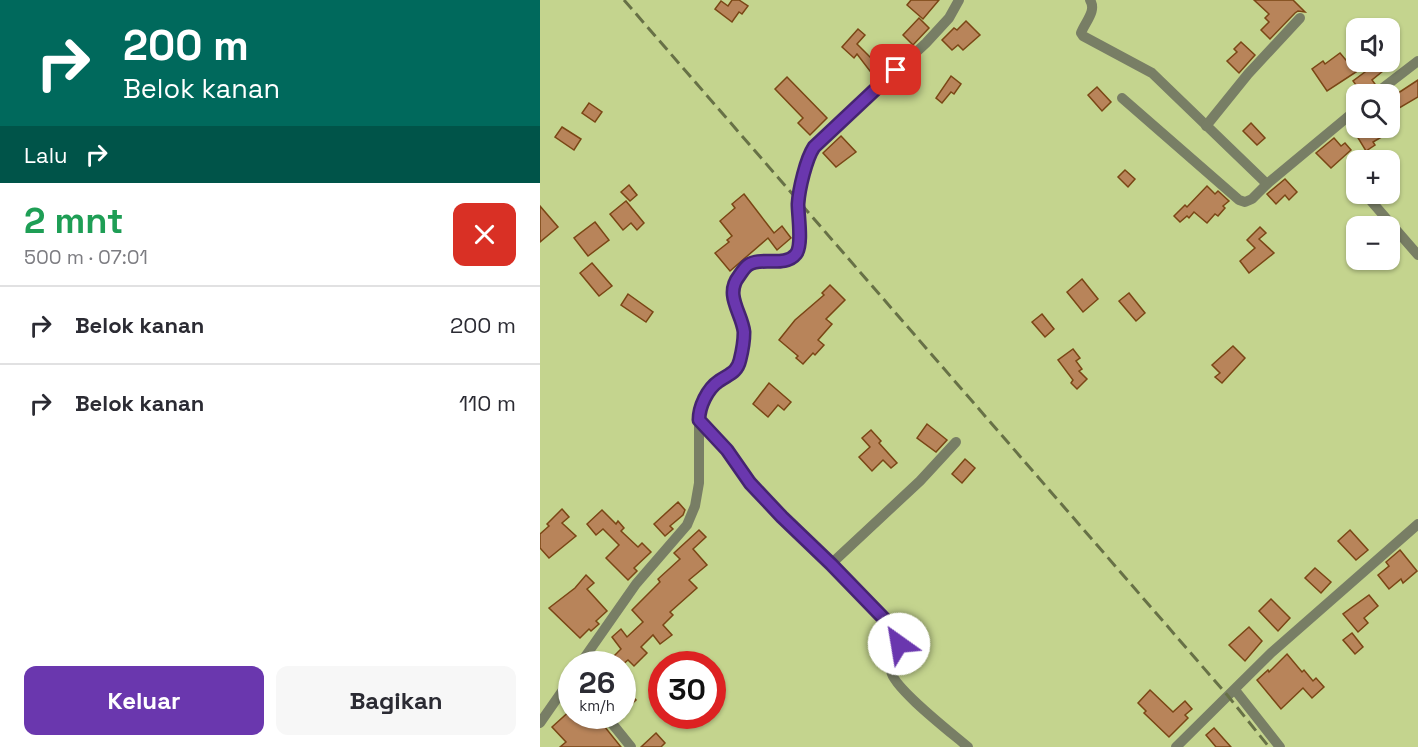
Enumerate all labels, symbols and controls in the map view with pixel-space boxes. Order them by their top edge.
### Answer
map controls [1346,18,1400,270]
button: sound [1346,18,1400,72]
text: 200 m [123,19,249,72]
icon: right [24,24,102,102]
pin [870,44,921,95]
icon: arrive [879,53,912,86]
text: Belok kanan [123,71,280,106]
button: search [1346,84,1400,138]
icon: right [80,138,113,171]
text: Lalu [24,141,68,169]
button: + [1346,150,1400,204]
text: 2 mnt [24,198,123,244]
button: close [453,203,516,266]
button: − [1346,216,1400,270]
text: 500 m · 07:01 [24,244,148,270]
icon: right [24,309,57,342]
text: Belok kanan [75,311,204,339]
text: 200 m [450,311,516,339]
icon: right [24,387,57,420]
text: Belok kanan [75,389,204,417]
text: 110 m [459,389,516,417]
position arrow [867,612,931,676]
speed limit sign: 30 [648,651,726,729]
text: 26 [579,663,615,702]
button: Keluar [24,666,264,735]
button: Bagikan [276,666,516,735]
text: km/h [579,696,615,715]

